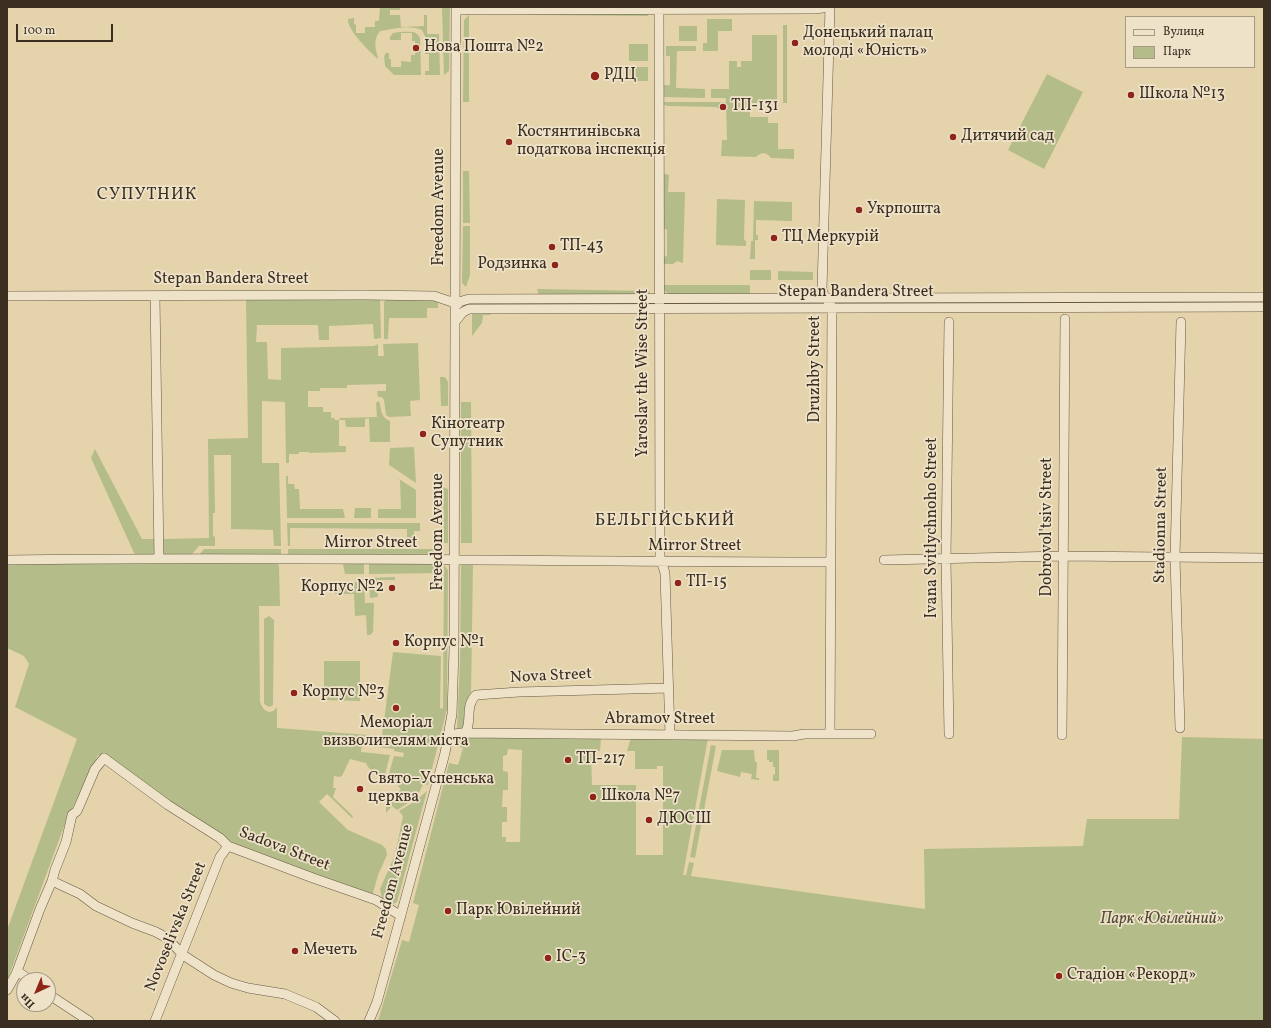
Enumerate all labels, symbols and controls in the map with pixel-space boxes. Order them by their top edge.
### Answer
scale bar [18,16,115,42]
legend [1125,16,1255,68]
text: 100 m [23,23,55,39]
place label: Донецький палац молоді «Юність» [803,24,933,62]
text: Вулиця [1163,24,1204,40]
place label: Нова Пошта №2 [424,38,544,58]
marker: Донецький палац молоді «Юність» [790,38,800,48]
marker: Нова Пошта №2 [411,43,421,53]
text: Парк [1163,44,1191,60]
place label: РДЦ [604,66,637,86]
marker: РДЦ [589,70,601,82]
place label: Школа №13 [1139,85,1225,105]
marker: Школа №13 [1126,90,1136,100]
place label: ТП-131 [731,97,779,117]
marker: ТП-131 [718,102,728,112]
place label: Костянтинівська податкова інспекція [517,123,665,161]
place label: Дитячий сад [961,127,1054,147]
marker: Дитячий сад [948,132,958,142]
marker: Костянтинівська податкова інспекція [504,137,514,147]
street label: Freedom Avenue [430,148,450,266]
district label: СУПУТНИК [97,186,197,206]
place label: Укрпошта [867,200,941,220]
marker: Укрпошта [854,205,864,215]
place label: ТЦ Меркурій [782,228,879,248]
marker: ТЦ Меркурій [769,233,779,243]
place label: ТП-43 [560,237,603,257]
marker: ТП-43 [547,242,557,252]
place label: Родзинка [478,255,547,275]
marker: Родзинка [550,260,560,270]
street label: Stepan Bandera Street [153,270,309,290]
street label: Stepan Bandera Street [778,283,934,303]
street label: Yaroslav the Wise Street [634,289,654,457]
street label: Druzhby Street [806,315,826,423]
place label: Кінотеатр Супутник [431,415,505,453]
marker: Кінотеатр Супутник [418,429,428,439]
street label: Ivana Svitlychnoho Street [923,437,943,619]
street label: Dobrovol'tsiv Street [1038,457,1058,597]
street label: Stadionna Street [1151,466,1173,584]
street label: Freedom Avenue [429,473,449,591]
district label: БЕЛЬГІЙСЬКИЙ [595,512,735,532]
street label: Mirror Street [324,534,418,554]
street label: Mirror Street [648,537,742,557]
place label: ТП-15 [686,573,727,593]
place label: Корпус №2 [301,578,384,598]
marker: ТП-15 [673,578,683,588]
marker: Корпус №2 [387,583,397,593]
place label: Корпус №1 [404,633,485,653]
marker: Корпус №1 [391,638,401,648]
street label: Nova Street [510,665,592,689]
place label: Корпус №3 [302,683,385,703]
marker: Корпус №3 [289,688,299,698]
marker: Меморіал визволителям міста [391,703,401,713]
street label: Abramov Street [605,710,715,730]
place label: Меморіал визволителям міста [323,714,469,752]
place label: ТП-217 [576,750,626,770]
marker: ТП-217 [563,755,573,765]
place label: Свято–Успенська церква [368,770,494,808]
marker: Свято–Успенська церква [355,784,365,794]
place label: Школа №7 [601,787,680,807]
marker: Школа №7 [588,792,598,802]
place label: ДЮСШ [657,810,711,830]
marker: ДЮСШ [644,815,654,825]
street label: Freedom Avenue [370,823,418,941]
street label: Sadova Street [236,824,332,876]
street label: Novoselivska Street [142,859,212,995]
place label: Парк Ювілейний [456,901,581,921]
marker: Парк Ювілейний [443,906,453,916]
park label: Парк «Ювілейний» [1100,910,1224,930]
place label: Мечеть [303,941,357,961]
marker: Мечеть [290,946,300,956]
place label: ІС-3 [556,948,586,968]
marker: ІС-3 [543,953,553,963]
place label: Стадіон «Рекорд» [1067,966,1196,986]
marker: Стадіон «Рекорд» [1054,971,1064,981]
north arrow [16,972,56,1012]
text: Пн [17,989,39,1011]

